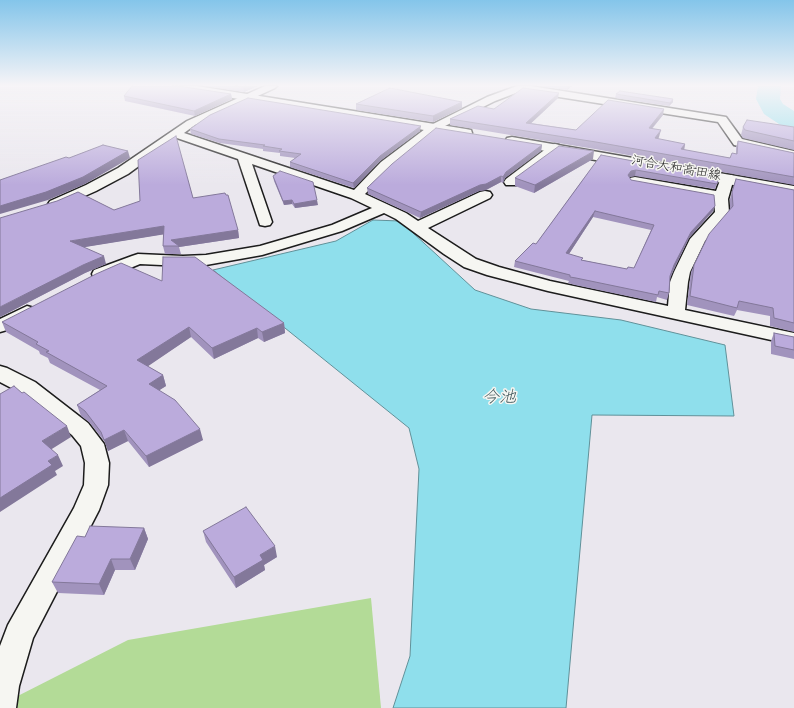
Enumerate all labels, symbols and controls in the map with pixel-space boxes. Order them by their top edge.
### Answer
street label: 河合大和高田線 [630,153,722,185]
water label: 今池 [482,388,516,408]

